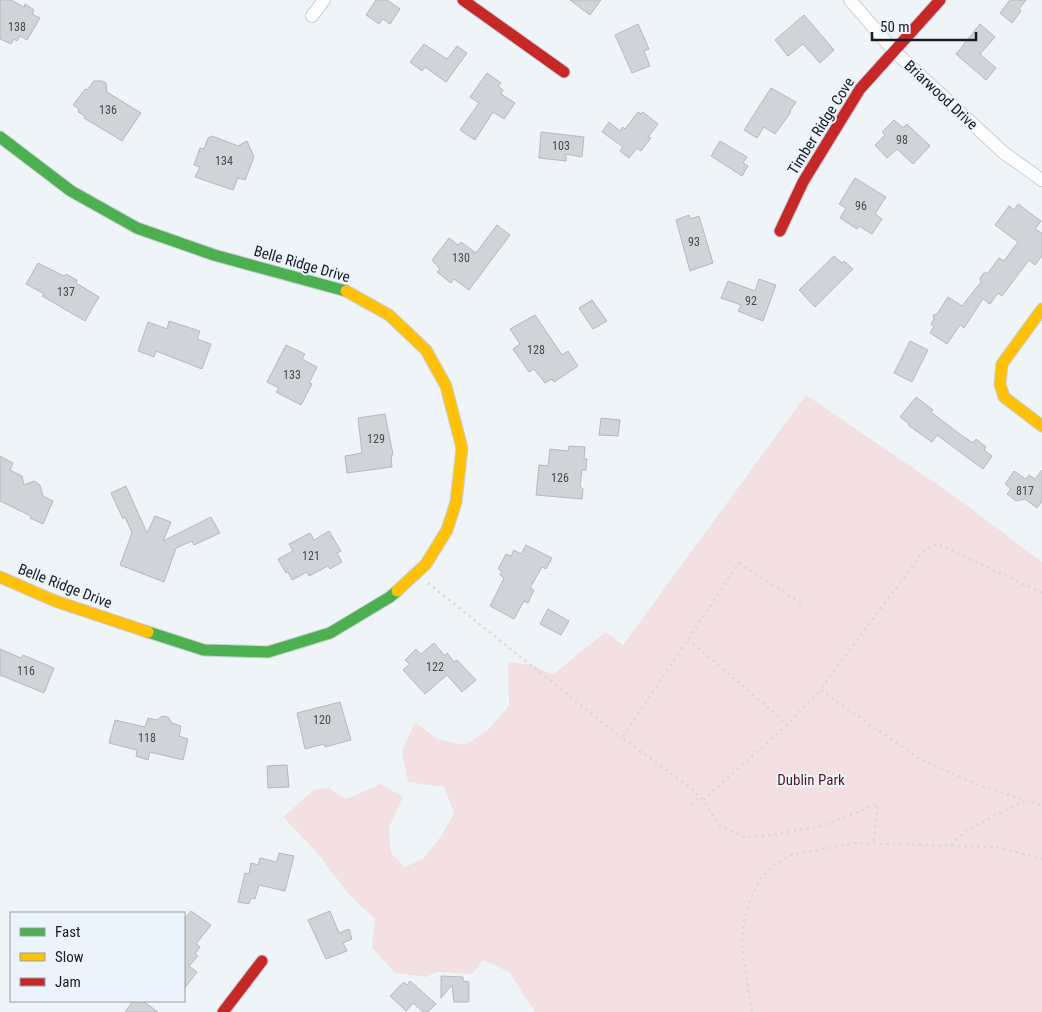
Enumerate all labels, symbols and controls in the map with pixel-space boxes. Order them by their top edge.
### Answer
scale bar [872,10,976,42]
text: 50 m [880,18,910,36]
house number: 138 [8,20,26,34]
street label: Briarwood Drive [901,56,981,134]
street label: Timber Ridge Cove [784,74,858,178]
house number: 136 [99,103,117,117]
house number: 98 [896,133,908,147]
house number: 103 [552,139,570,153]
house number: 134 [215,154,233,168]
house number: 96 [855,199,867,213]
house number: 93 [688,235,700,249]
street label: Belle Ridge Drive [252,242,352,286]
house number: 130 [452,251,470,265]
house number: 137 [57,285,75,299]
house number: 92 [745,294,757,308]
house number: 128 [527,343,545,357]
house number: 133 [283,368,301,382]
house number: 129 [367,432,385,446]
house number: 126 [551,471,569,485]
house number: 817 [1016,484,1034,498]
house number: 121 [302,549,320,563]
street label: Belle Ridge Drive [15,560,115,612]
house number: 122 [426,660,444,674]
house number: 116 [17,664,35,678]
house number: 120 [313,713,331,727]
house number: 118 [138,731,156,745]
park label: Dublin Park [777,771,845,789]
legend [10,912,185,1002]
text: Fast [55,923,80,941]
text: Slow [55,948,84,966]
text: Jam [55,973,81,991]

